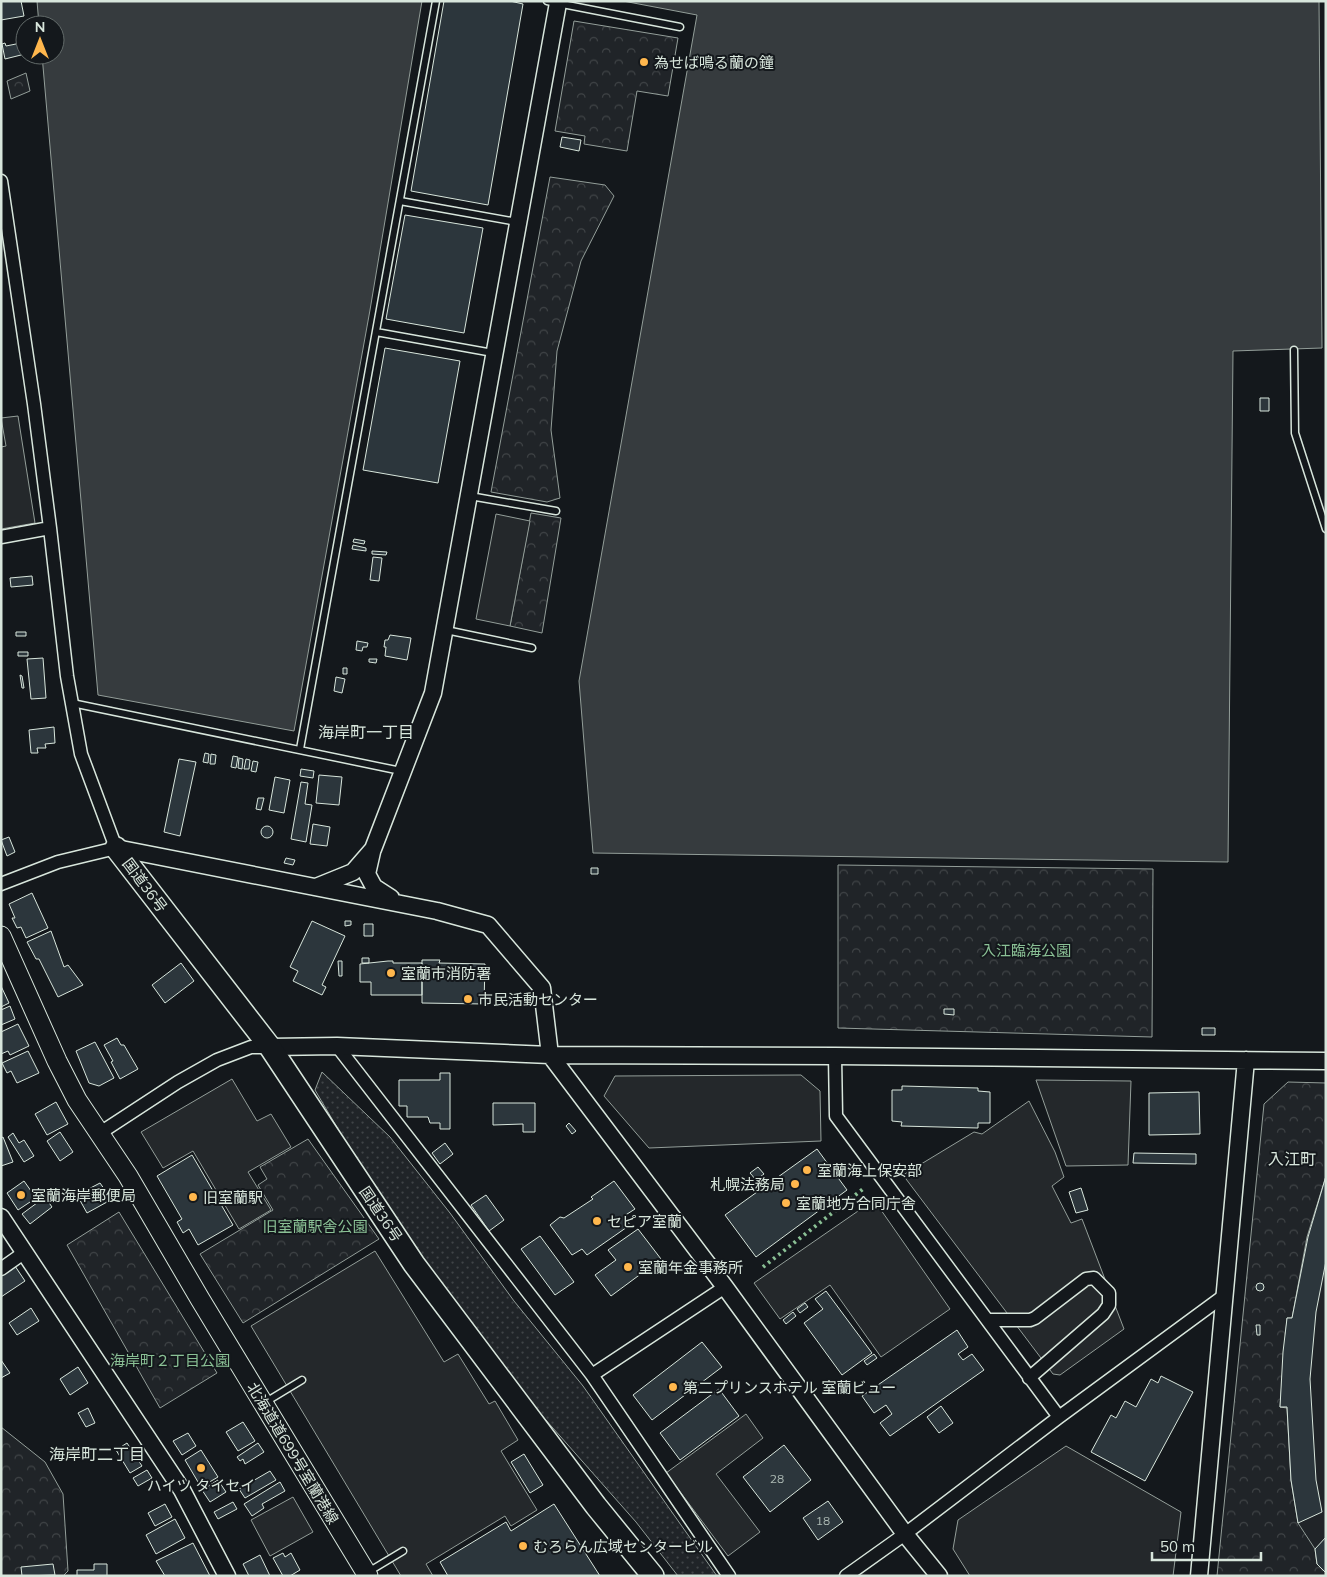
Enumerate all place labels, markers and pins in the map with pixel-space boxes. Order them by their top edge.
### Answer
place label: 為せば鳴る蘭の鐘 [654,53,774,72]
marker: 為せば鳴る蘭の鐘 [638,56,650,68]
place label: 室蘭市消防署 [401,964,491,983]
marker: 室蘭市消防署 [385,967,397,979]
place label: 市民活動センター [478,990,598,1009]
marker: 市民活動センター [462,993,474,1005]
place label: 室蘭海上保安部 [817,1161,922,1180]
marker: 室蘭海上保安部 [801,1164,813,1176]
place label: 札幌法務局 [710,1175,785,1194]
marker: 札幌法務局 [789,1178,801,1190]
place label: 室蘭海岸郵便局 [31,1186,136,1205]
place label: 旧室蘭駅 [203,1188,263,1207]
marker: 室蘭海岸郵便局 [15,1189,27,1201]
marker: 旧室蘭駅 [187,1191,199,1203]
place label: 室蘭地方合同庁舎 [796,1194,916,1213]
marker: 室蘭地方合同庁舎 [780,1197,792,1209]
place label: セピア室蘭 [607,1212,682,1231]
marker: セピア室蘭 [591,1215,603,1227]
place label: 室蘭年金事務所 [638,1258,743,1277]
marker: 室蘭年金事務所 [622,1261,634,1273]
place label: 第二プリンスホテル 室蘭ビュー [683,1378,897,1397]
marker: 第二プリンスホテル 室蘭ビュー [667,1381,679,1393]
marker: ハイツ タイセイ [195,1462,207,1474]
place label: ハイツ タイセイ [147,1476,255,1495]
place label: むろらん広域センタービル [533,1537,713,1556]
marker: むろらん広域センタービル [517,1540,529,1552]

